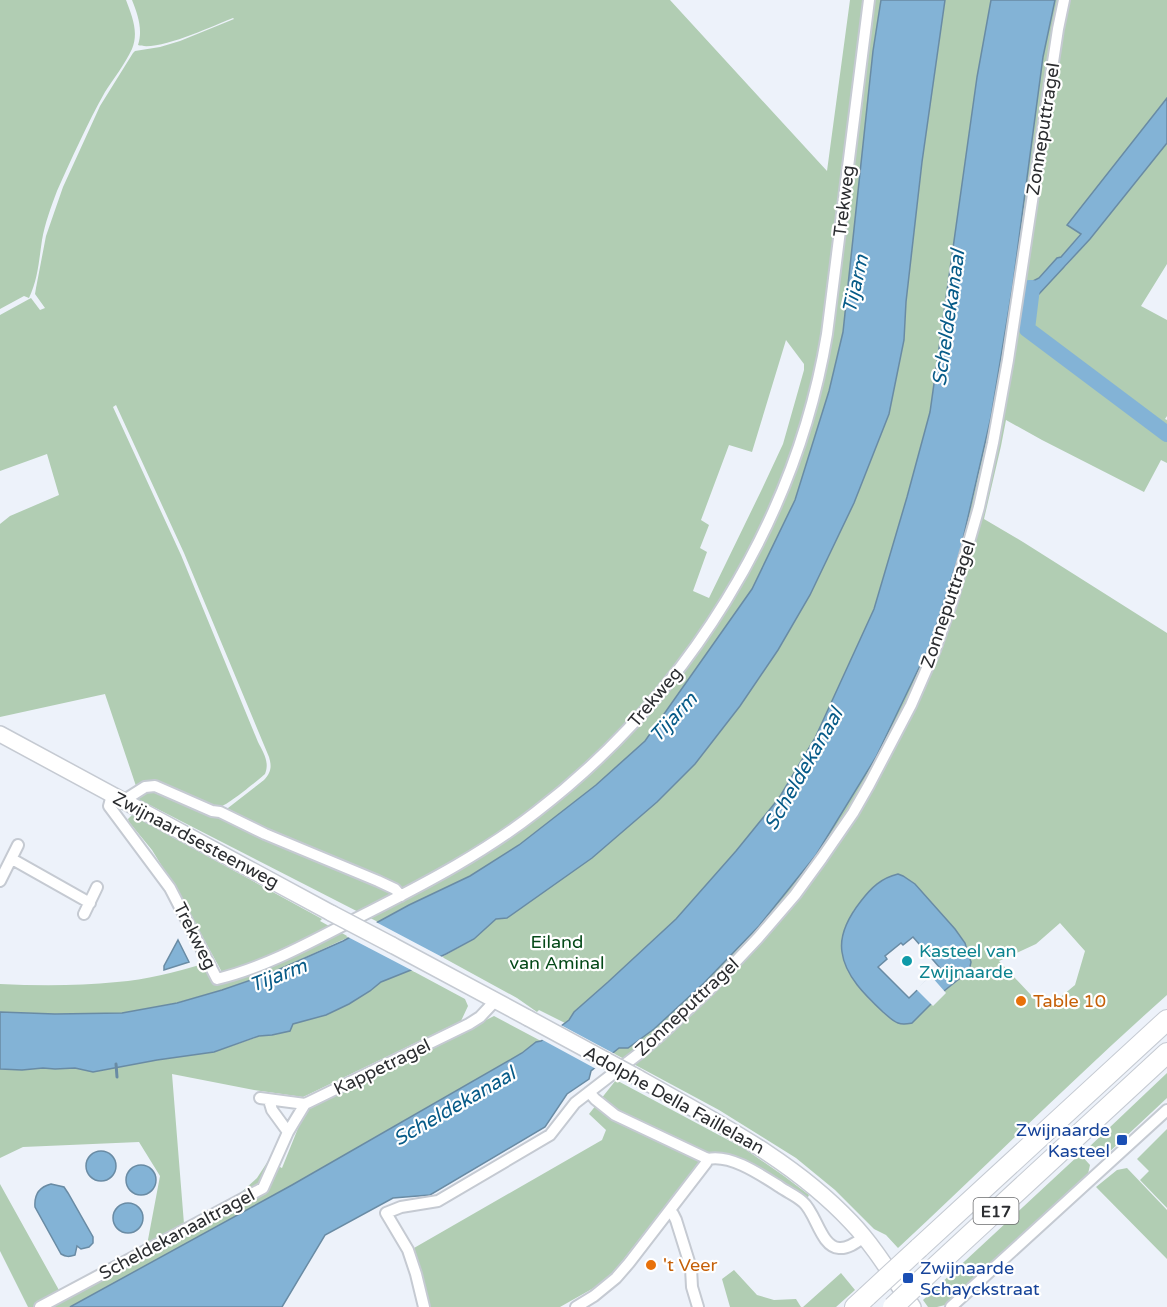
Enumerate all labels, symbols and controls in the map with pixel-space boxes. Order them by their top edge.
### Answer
street label: Zonneputtragel [1022,61,1064,197]
street label: Trekweg [829,164,859,238]
water label: Scheldekanaal [928,247,971,388]
water label: Tijarm [838,252,874,316]
street label: Zonneputtragel [916,537,980,671]
street label: Trekweg [623,662,687,732]
water label: Tijarm [645,687,703,748]
water label: Scheldekanaal [759,702,850,835]
street label: Zwijnaardsesteenweg [109,787,283,893]
street label: Trekweg [169,899,221,973]
park label: Eiland van Aminal [509,931,605,974]
place label: Kasteel van Zwijnaarde [919,940,1017,983]
street label: Zonneputtragel [631,953,743,1061]
water label: Tijarm [246,954,311,998]
marker: Kasteel van Zwijnaarde [900,954,914,968]
place label: Table 10 [1033,990,1106,1012]
marker: Table 10 [1014,994,1028,1008]
street label: Kappetragel [330,1034,434,1100]
street label: Adolphe Della Faillelaan [580,1041,768,1159]
water label: Scheldekanaal [389,1061,522,1152]
place label: Zwijnaarde Kasteel [1016,1119,1110,1162]
marker: Zwijnaarde Kasteel [1115,1133,1129,1147]
street label: Scheldekanaaltragel [95,1184,259,1284]
road number: E17 [974,1198,1018,1224]
place label: 't Veer [663,1254,717,1276]
place label: Zwijnaarde Schayckstraat [920,1257,1040,1300]
marker: 't Veer [644,1258,658,1272]
marker: Zwijnaarde Schayckstraat [901,1271,915,1285]

